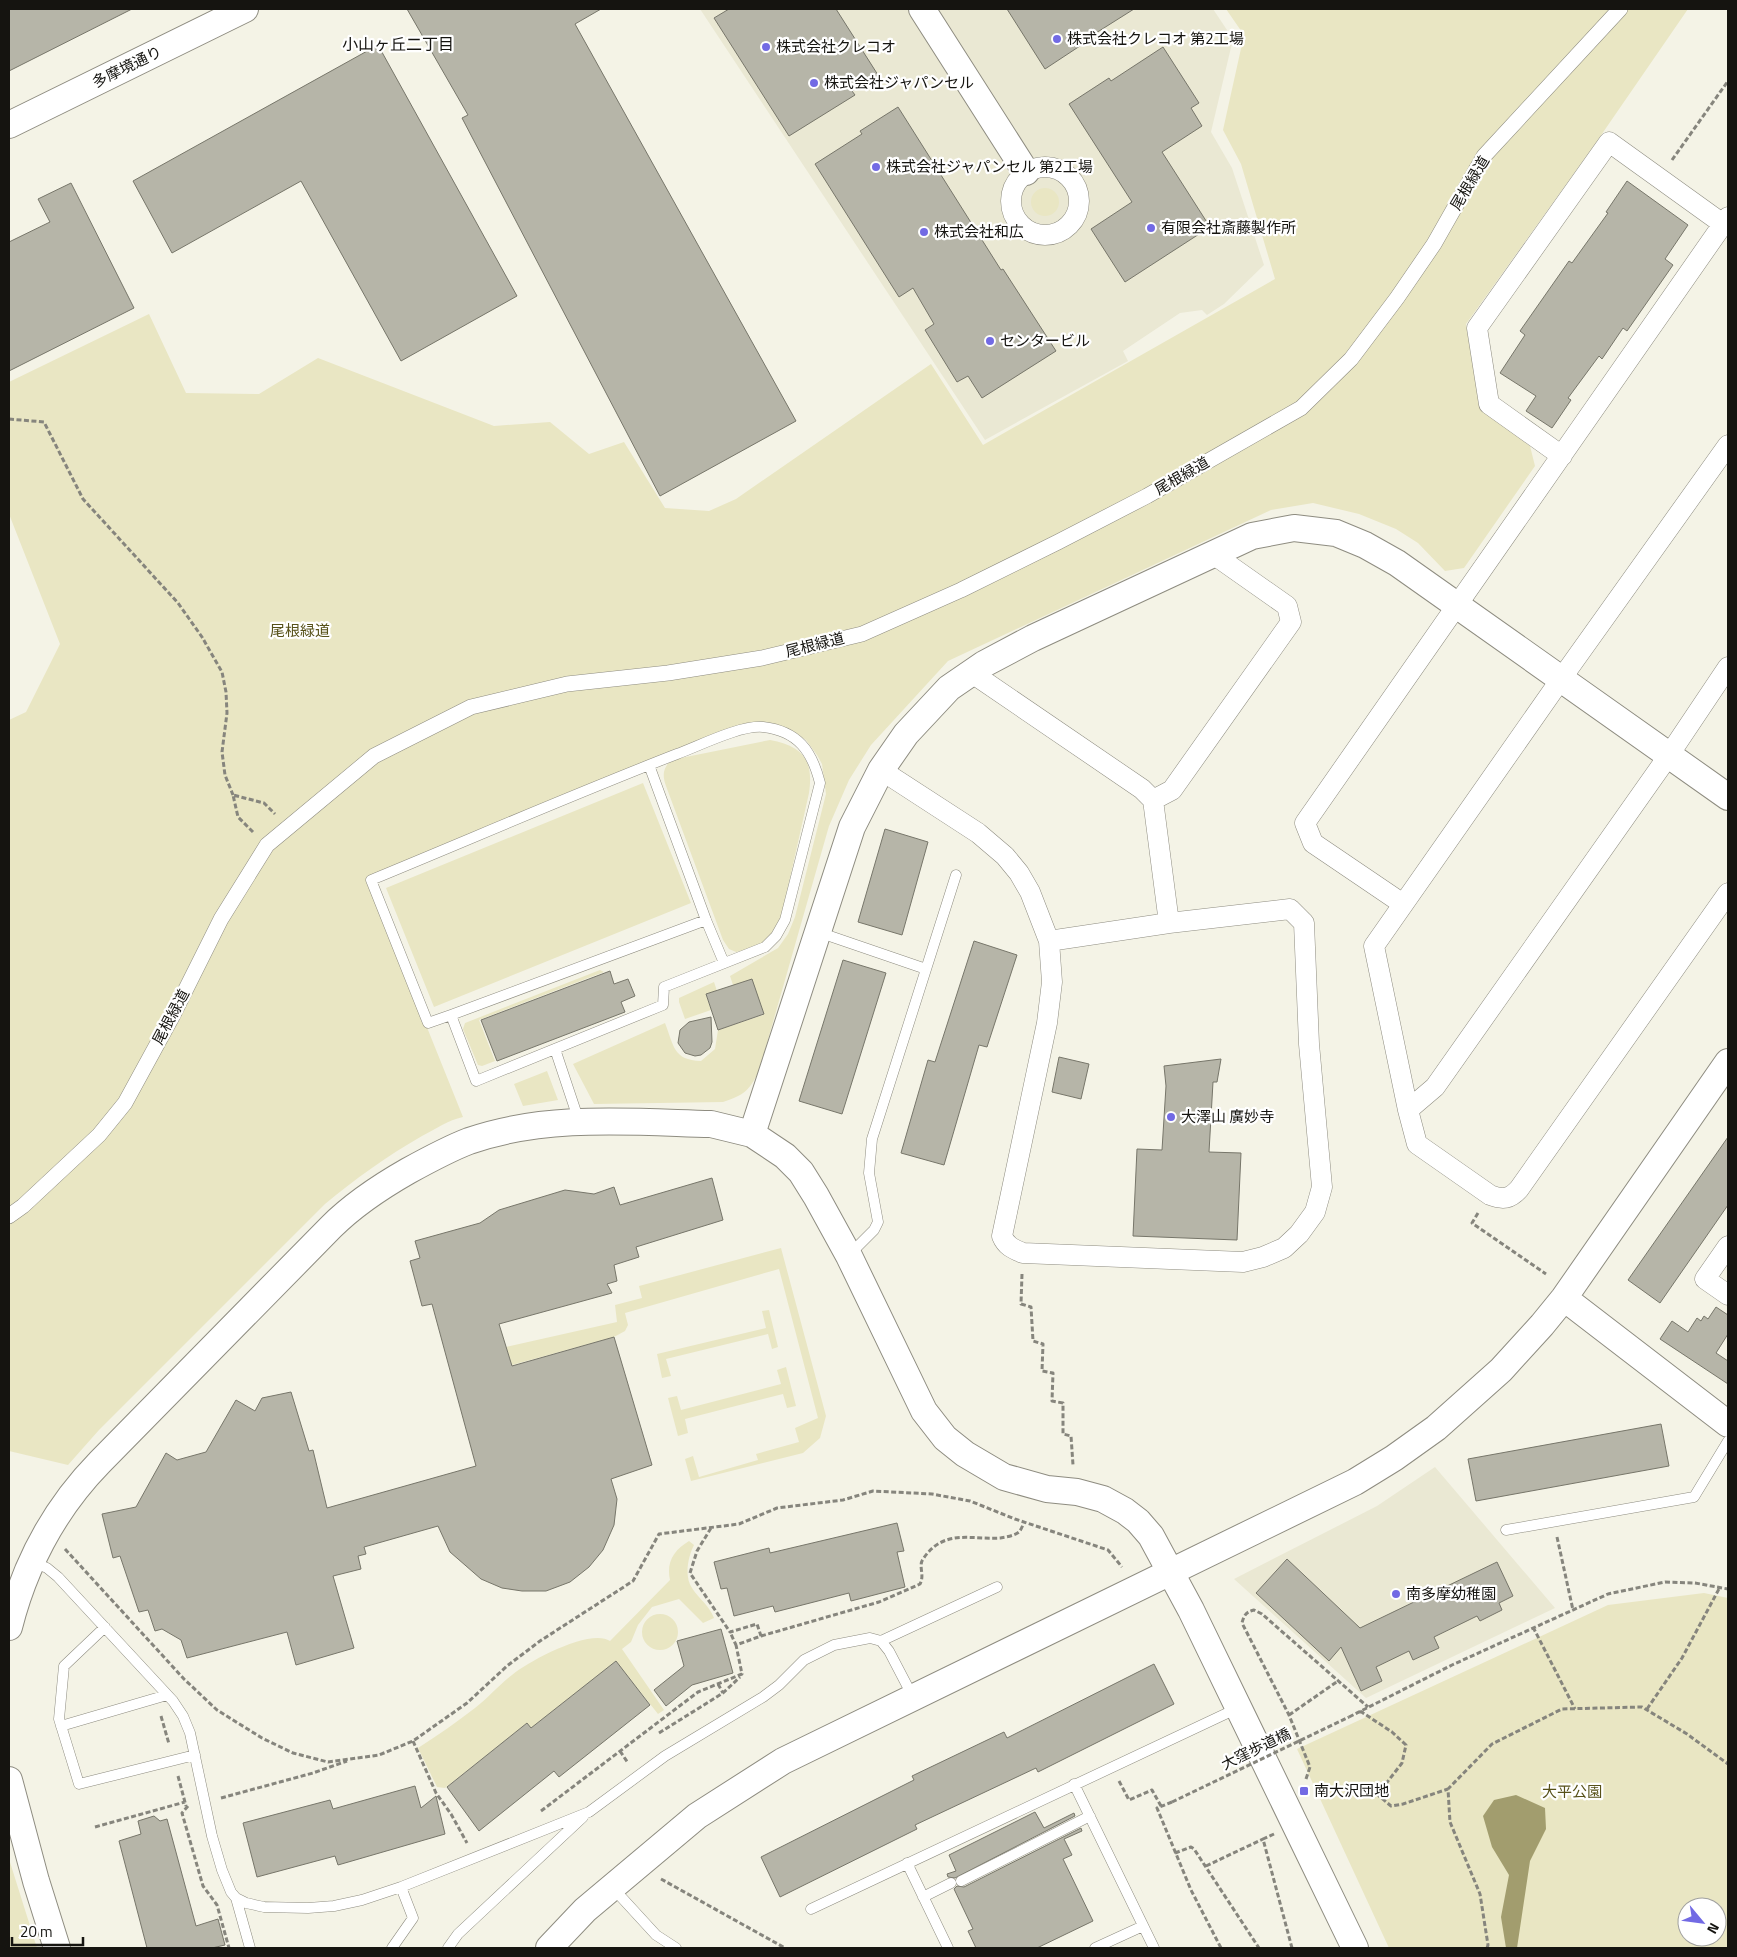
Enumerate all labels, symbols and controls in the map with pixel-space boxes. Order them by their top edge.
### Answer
place label: 株式会社クレコオ 第2工場 [1067,27,1244,50]
district label: 小山ヶ丘二丁目 [342,32,454,56]
marker: 株式会社クレコオ 第2工場 [1051,33,1063,45]
place label: 株式会社クレコオ [776,35,896,58]
street label: 多摩境通り [88,40,166,93]
marker: 株式会社クレコオ [760,41,772,53]
place label: 株式会社ジャパンセル [824,71,974,94]
marker: 株式会社ジャパンセル [808,77,820,89]
street label: 尾根緑道 [1444,151,1495,214]
place label: 株式会社ジャパンセル 第2工場 [886,155,1093,178]
marker: 株式会社ジャパンセル 第2工場 [870,161,882,173]
place label: 有限会社斎藤製作所 [1161,216,1296,239]
place label: 株式会社和広 [934,220,1024,243]
marker: 有限会社斎藤製作所 [1145,222,1157,234]
marker: 株式会社和広 [918,226,930,238]
place label: センタービル [1000,329,1090,352]
marker: センタービル [984,335,996,347]
street label: 尾根緑道 [1150,451,1213,501]
park label: 尾根緑道 [270,619,330,642]
street label: 尾根緑道 [783,626,847,663]
street label: 尾根緑道 [146,985,195,1049]
place label: 大澤山 廣妙寺 [1181,1105,1274,1128]
marker: 大澤山 廣妙寺 [1165,1111,1177,1123]
place label: 南多摩幼稚園 [1406,1582,1496,1605]
marker: 南多摩幼稚園 [1390,1588,1402,1600]
street label: 大窪歩道橋 [1217,1722,1295,1775]
place label: 南大沢団地 [1314,1779,1389,1802]
park label: 大平公園 [1542,1780,1602,1803]
marker: 南大沢団地 [1298,1785,1310,1797]
north arrow [1677,1897,1727,1947]
scale bar [12,1914,84,1946]
text: N [1702,1919,1725,1938]
text: 20 m [20,1920,53,1943]

